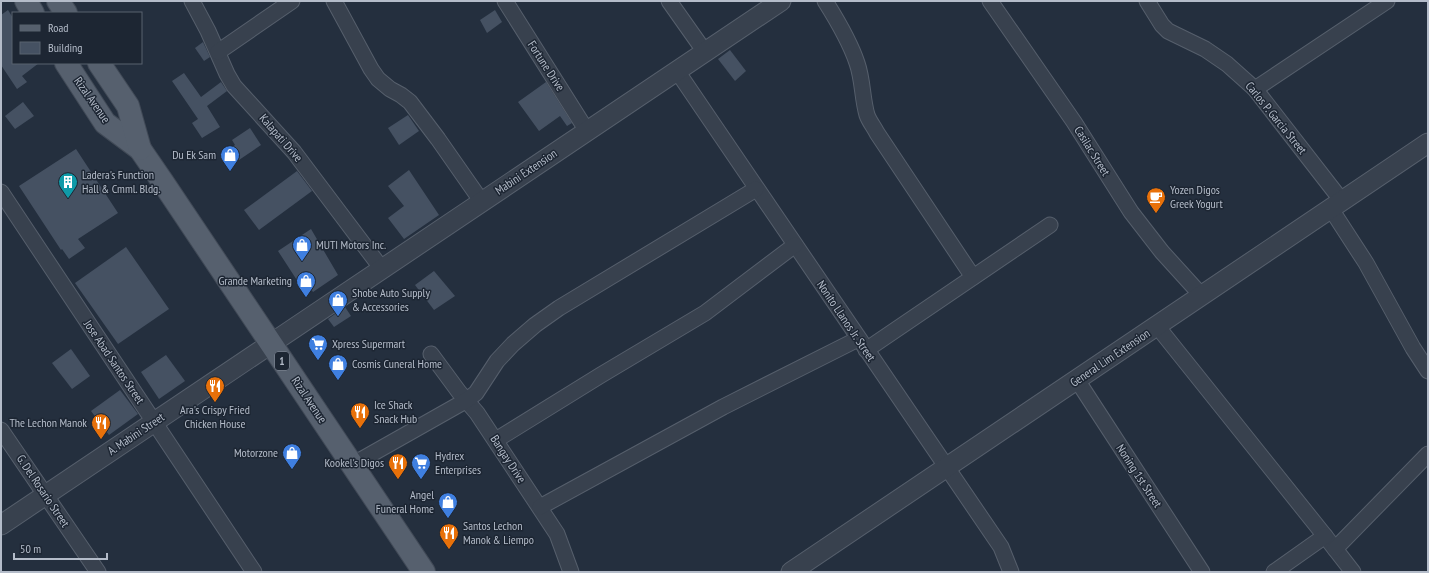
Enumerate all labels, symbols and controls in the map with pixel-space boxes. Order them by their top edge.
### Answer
legend [12,12,142,64]
text: Road [48,20,68,35]
street label: Fortune Drive [525,38,568,94]
text: Building [48,40,83,55]
street label: Rizal Avenue [71,74,114,126]
street label: Carlos P. Garcia Street [1243,78,1311,158]
street label: Kalapati Drive [257,111,306,165]
street label: Casilac Street [1071,123,1114,179]
shop icon: Du Ek Sam [219,144,241,172]
street label: Mabini Extension [492,145,559,198]
place label: Du Ek Sam [172,147,216,162]
place label: Ladera's Function Hall & Cmml. Bldg. [82,167,160,196]
building icon: Ladera's Function Hall & Cmml. Bldg. [57,171,79,199]
place label: Yozen Digos Greek Yogurt [1170,182,1223,211]
cafe icon: Yozen Digos Greek Yogurt [1145,186,1167,214]
shop icon: MUTI Motors Inc. [291,234,313,262]
place label: MUTI Motors Inc. [316,237,386,252]
shop icon: Grande Marketing [295,270,317,298]
place label: Grande Marketing [218,273,292,288]
street label: Nonito Llanos Jr. Street [814,277,879,365]
place label: Shobe Auto Supply & Accessories [352,285,430,314]
shop icon: Shobe Auto Supply & Accessories [327,289,349,317]
street label: Jose Abad Santos Street [80,316,148,407]
street label: General Lim Extension [1067,325,1153,390]
supermarket icon: Xpress Supermart [307,333,329,361]
place label: Xpress Supermart [332,336,406,351]
road number: 1 [275,352,289,370]
shop icon: Cosmis Cuneral Home [327,353,349,381]
place label: Cosmis Cuneral Home [352,356,442,371]
street label: Rizal Avenue [288,374,330,426]
restaurant icon: Ara's Crispy Fried Chicken House [204,375,226,403]
place label: Ice Shack Snack Hub [374,397,417,426]
restaurant icon: Ice Shack Snack Hub [349,401,371,429]
place label: Ara's Crispy Fried Chicken House [180,402,250,431]
street label: A. Mabini Street [104,409,168,458]
restaurant icon: The Lechon Manok [90,412,112,440]
place label: The Lechon Manok [9,415,87,430]
street label: Bangay Drive [487,432,529,486]
street label: Noning 1st Street [1113,441,1166,511]
shop icon: Motorzone [281,442,303,470]
place label: Motorzone [234,445,278,460]
place label: Hydrex Enterprises [435,448,481,477]
street label: G. Del Rosario Street [14,452,74,530]
restaurant icon: Kookel's Digos [387,452,409,480]
supermarket icon: Hydrex Enterprises [410,452,432,480]
place label: Kookel's Digos [324,455,384,470]
place label: Angel Funeral Home [376,487,434,516]
shop icon: Angel Funeral Home [437,491,459,519]
place label: Santos Lechon Manok & Liempo [463,518,534,547]
restaurant icon: Santos Lechon Manok & Liempo [438,522,460,550]
scale bar [14,535,107,561]
text: 50 m [20,541,41,556]

